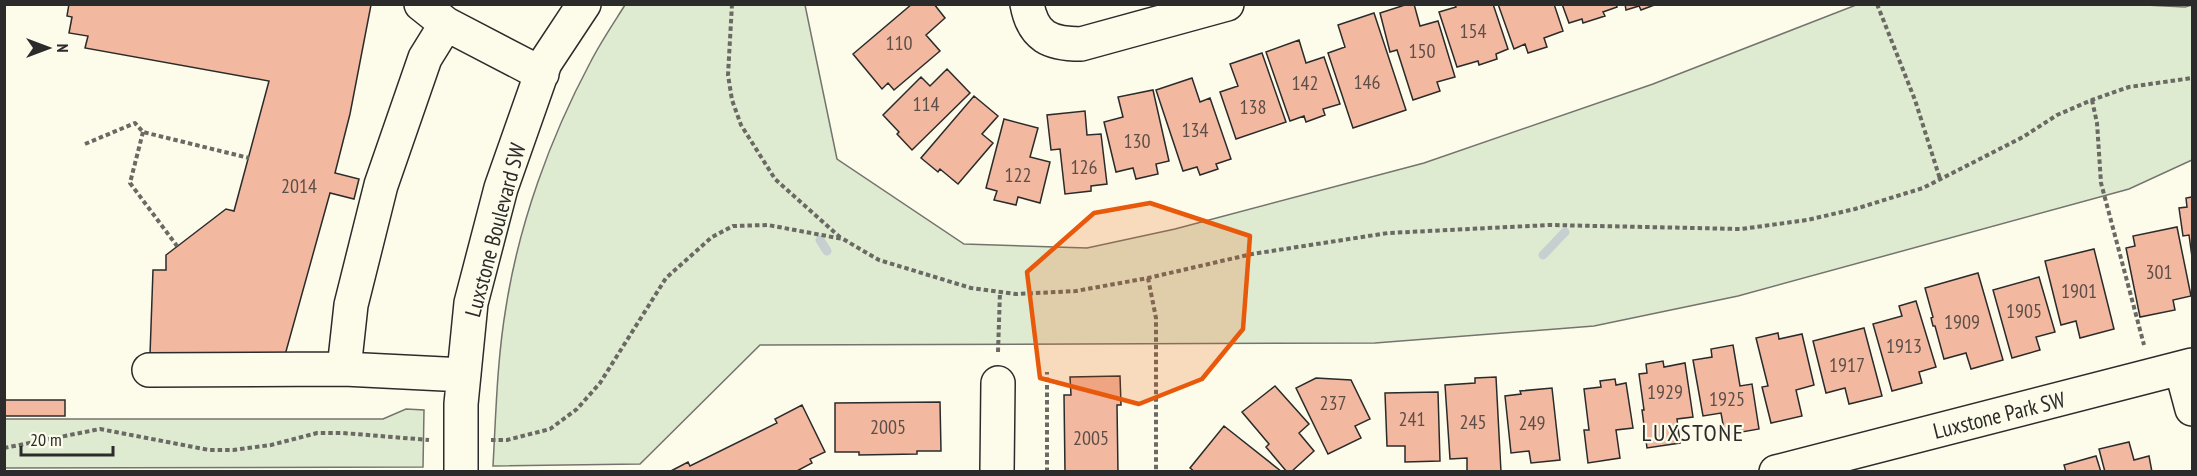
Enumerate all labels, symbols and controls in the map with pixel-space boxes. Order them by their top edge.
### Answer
north arrow [18,18,78,78]
house number: 154 [1460,18,1487,44]
house number: 110 [886,30,913,56]
house number: 150 [1409,38,1436,64]
text: N [53,44,73,52]
house number: 146 [1354,69,1381,95]
house number: 142 [1292,70,1319,96]
house number: 114 [913,91,940,117]
house number: 138 [1240,94,1267,120]
house number: 134 [1182,117,1209,143]
house number: 130 [1124,128,1151,154]
street label: Luxstone Boulevard SW [458,140,532,320]
house number: 126 [1071,154,1098,180]
house number: 122 [1005,162,1032,188]
house number: 2014 [281,173,317,199]
house number: 301 [2146,259,2173,285]
house number: 1901 [2061,278,2097,304]
house number: 1905 [2006,298,2042,324]
house number: 1909 [1944,309,1980,335]
house number: 1913 [1886,333,1922,359]
house number: 1917 [1829,352,1865,378]
house number: 1929 [1647,379,1683,405]
street label: Luxstone Park SW [1930,385,2068,445]
house number: 1925 [1709,386,1745,412]
house number: 237 [1320,390,1347,416]
house number: 241 [1399,406,1426,432]
house number: 245 [1460,409,1487,435]
house number: 249 [1519,410,1546,436]
house number: 2005 [870,414,906,440]
district label: LUXSTONE [1642,417,1744,448]
scale bar [21,419,112,457]
house number: 2005 [1073,425,1109,451]
text: 20 m [30,428,62,451]

